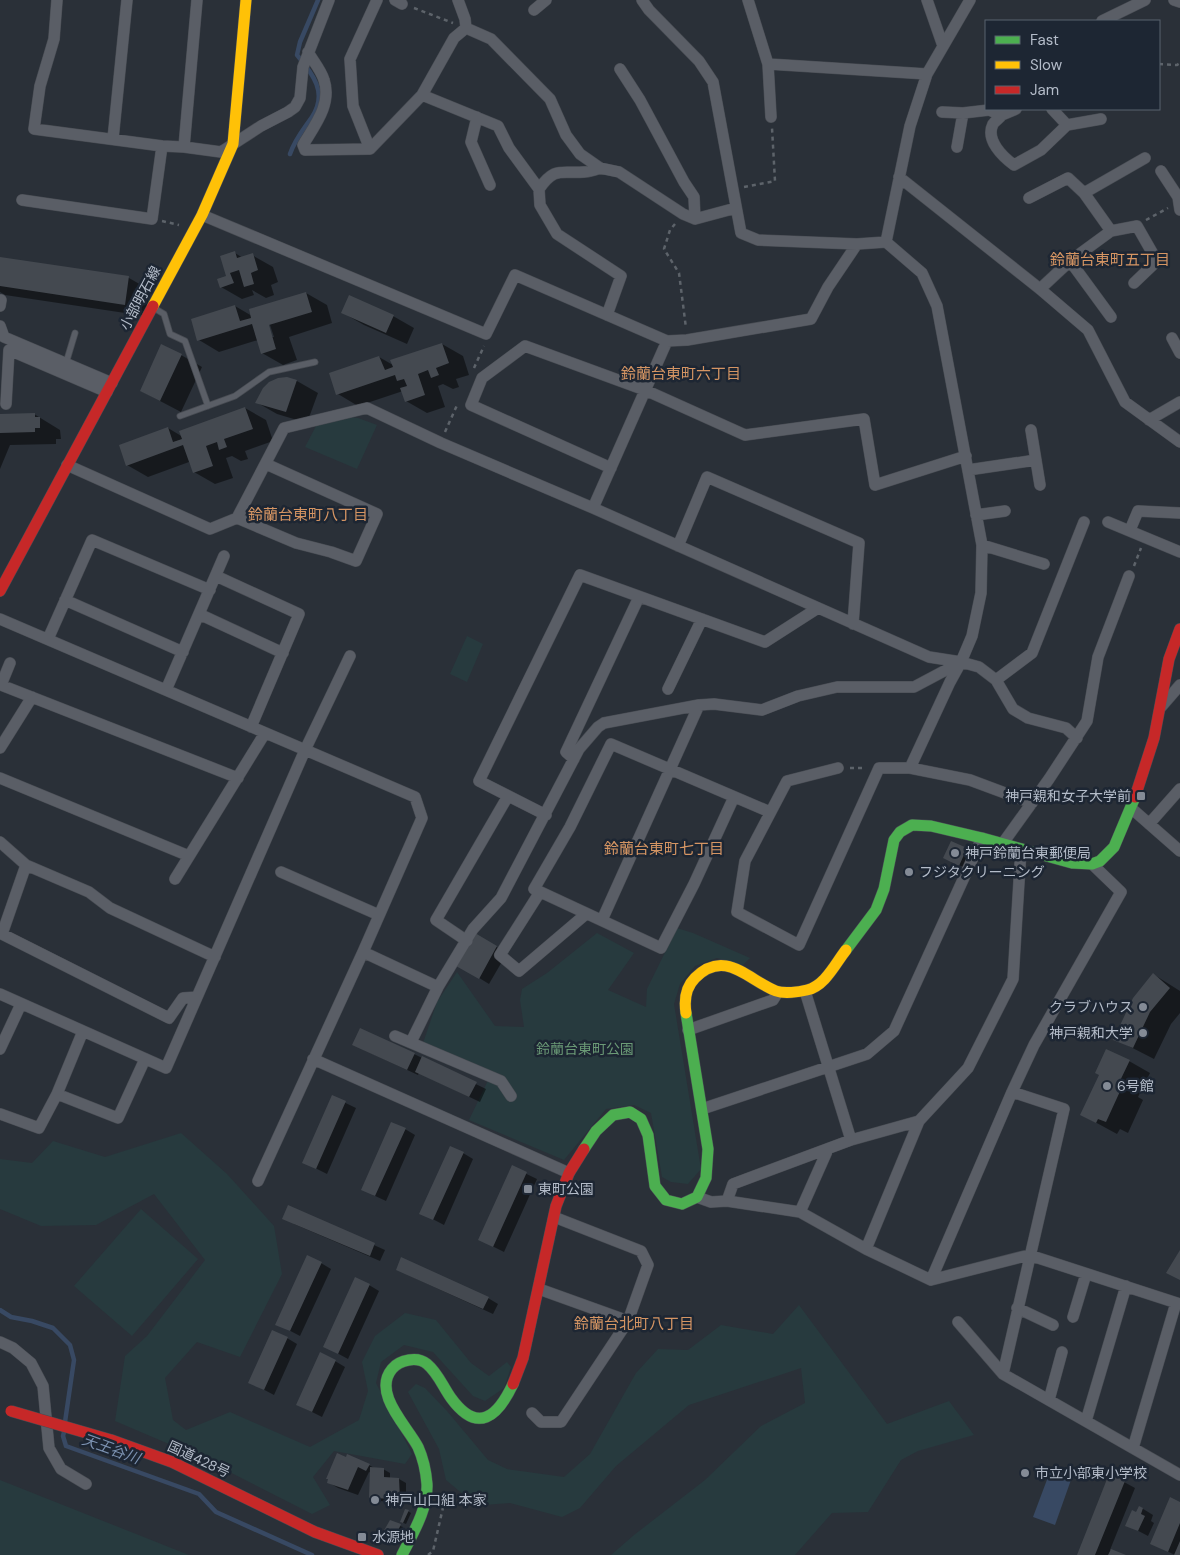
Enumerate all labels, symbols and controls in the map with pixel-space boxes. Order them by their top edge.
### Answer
legend [985,20,1160,110]
text: Fast [1030,30,1059,50]
text: Slow [1030,55,1063,75]
text: Jam [1030,80,1059,100]
district label: 鈴蘭台東町五丁目 [1050,250,1170,270]
street label: 小部明石線 [116,263,164,333]
district label: 鈴蘭台東町六丁目 [621,364,741,384]
district label: 鈴蘭台東町八丁目 [248,505,368,525]
place label: 神戸親和女子大学前 [1005,787,1131,805]
marker: 神戸親和女子大学前 [1135,790,1147,802]
district label: 鈴蘭台東町七丁目 [604,839,724,859]
place label: 神戸鈴蘭台東郵便局 [965,844,1091,862]
marker: 神戸鈴蘭台東郵便局 [949,847,961,859]
place label: フジタクリーニング [919,863,1045,881]
marker: フジタクリーニング [903,866,915,878]
place label: クラブハウス [1049,998,1133,1016]
marker: クラブハウス [1137,1001,1149,1013]
place label: 神戸親和大学 [1049,1024,1133,1042]
marker: 神戸親和大学 [1137,1027,1149,1039]
park label: 鈴蘭台東町公園 [536,1040,634,1058]
place label: 6号館 [1117,1077,1154,1095]
marker: 6号館 [1101,1080,1113,1092]
place label: 東町公園 [538,1180,594,1198]
marker: 東町公園 [522,1183,534,1195]
district label: 鈴蘭台北町八丁目 [574,1314,694,1334]
water label: 天王谷川 [79,1429,144,1469]
street label: 国道428号 [165,1437,233,1481]
place label: 市立小部東小学校 [1035,1464,1147,1482]
marker: 市立小部東小学校 [1019,1467,1031,1479]
place label: 神戸山口組 本家 [385,1491,487,1509]
marker: 神戸山口組 本家 [369,1494,381,1506]
place label: 水源地 [372,1528,414,1546]
marker: 水源地 [356,1531,368,1543]

